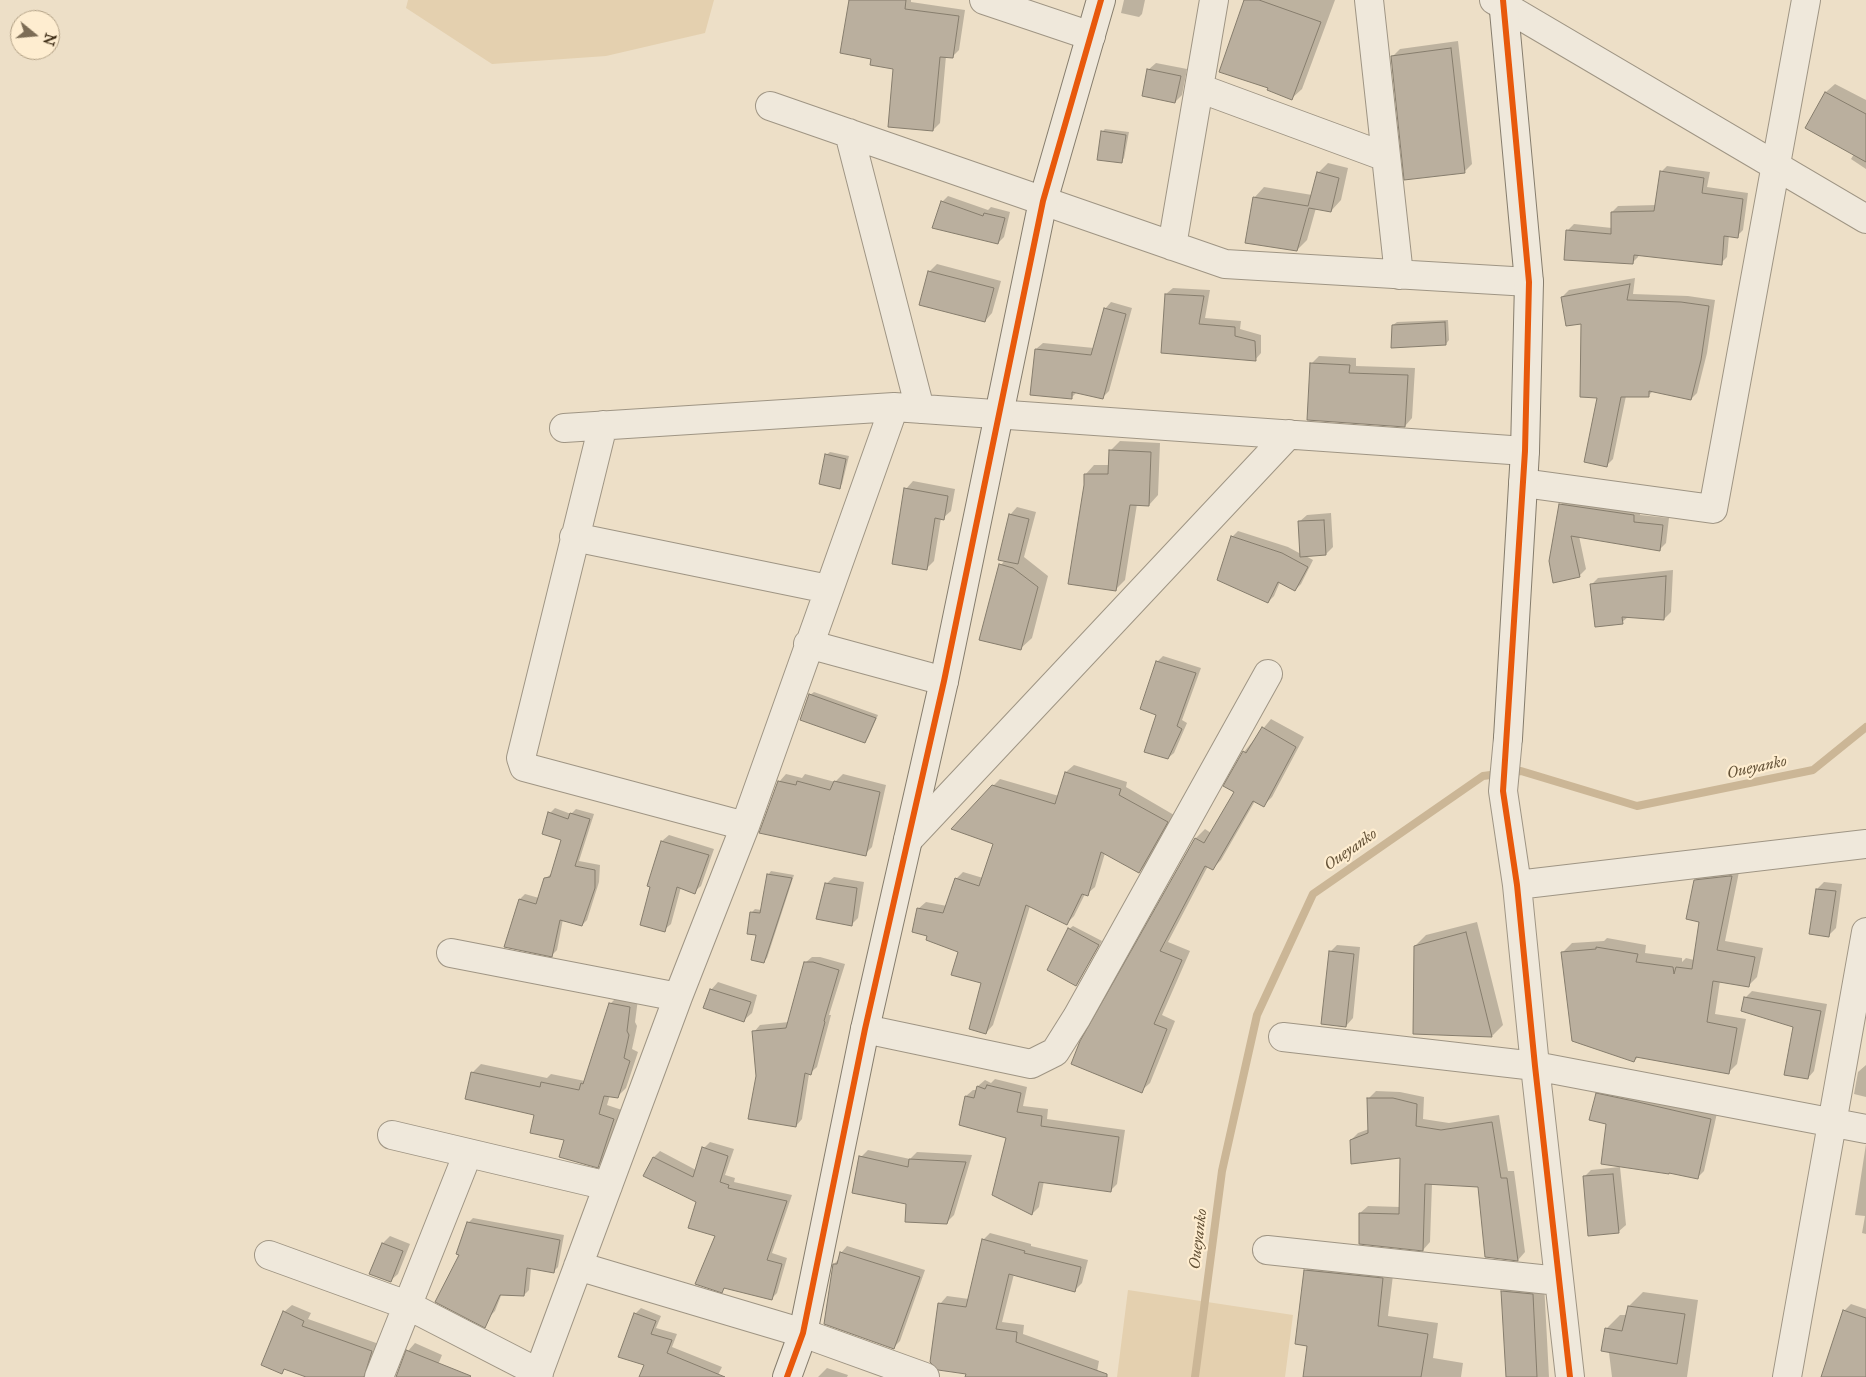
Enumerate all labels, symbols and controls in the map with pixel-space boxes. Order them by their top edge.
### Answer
north arrow [10,10,60,60]
text: N [39,31,59,47]
water label: Oueyanko [1725,752,1789,784]
water label: Oueyanko [1321,825,1381,875]
water label: Oueyanko [1186,1208,1212,1270]

